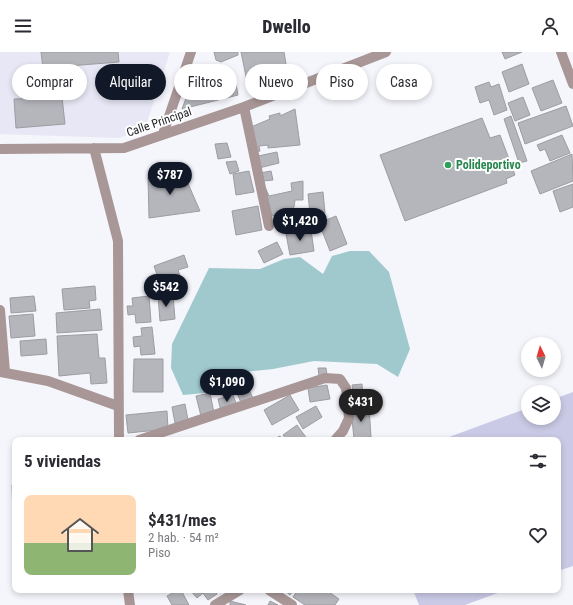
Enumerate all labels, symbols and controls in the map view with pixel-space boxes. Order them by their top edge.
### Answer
icon: menu [12,15,34,37]
icon: person [539,15,561,37]
text: Dwello [262,16,311,37]
chip: Comprar [12,64,87,100]
chip: Alquilar [95,64,166,100]
chip: Filtros [174,64,237,100]
chip: Nuevo [245,64,308,100]
chip: Piso [316,64,368,100]
chip: Casa [376,64,432,100]
street label: Calle Principal [125,104,193,140]
place label: Polideportivo [456,158,521,172]
marker: Polideportivo [443,160,453,170]
pin: $787 [146,162,194,196]
text: $787 [157,167,183,182]
pin: $1,420 [267,208,333,242]
text: $1,420 [282,213,318,228]
pin: $542 [142,274,190,308]
text: $542 [153,279,179,294]
north arrow [521,337,561,377]
map controls [521,337,561,425]
pin: $1,090 [194,369,260,403]
text: $1,090 [209,374,245,389]
button: layers [521,385,561,425]
pin: $431 [337,389,385,423]
text: $431 [348,394,374,409]
icon: filters [527,450,549,472]
text: 5 viviendas [24,451,101,471]
text: $431/mes [148,510,216,530]
icon: home [56,511,104,559]
icon: heart [527,524,549,546]
text: 2 hab. · 54 m² [148,530,219,545]
text: Piso [148,545,171,560]

